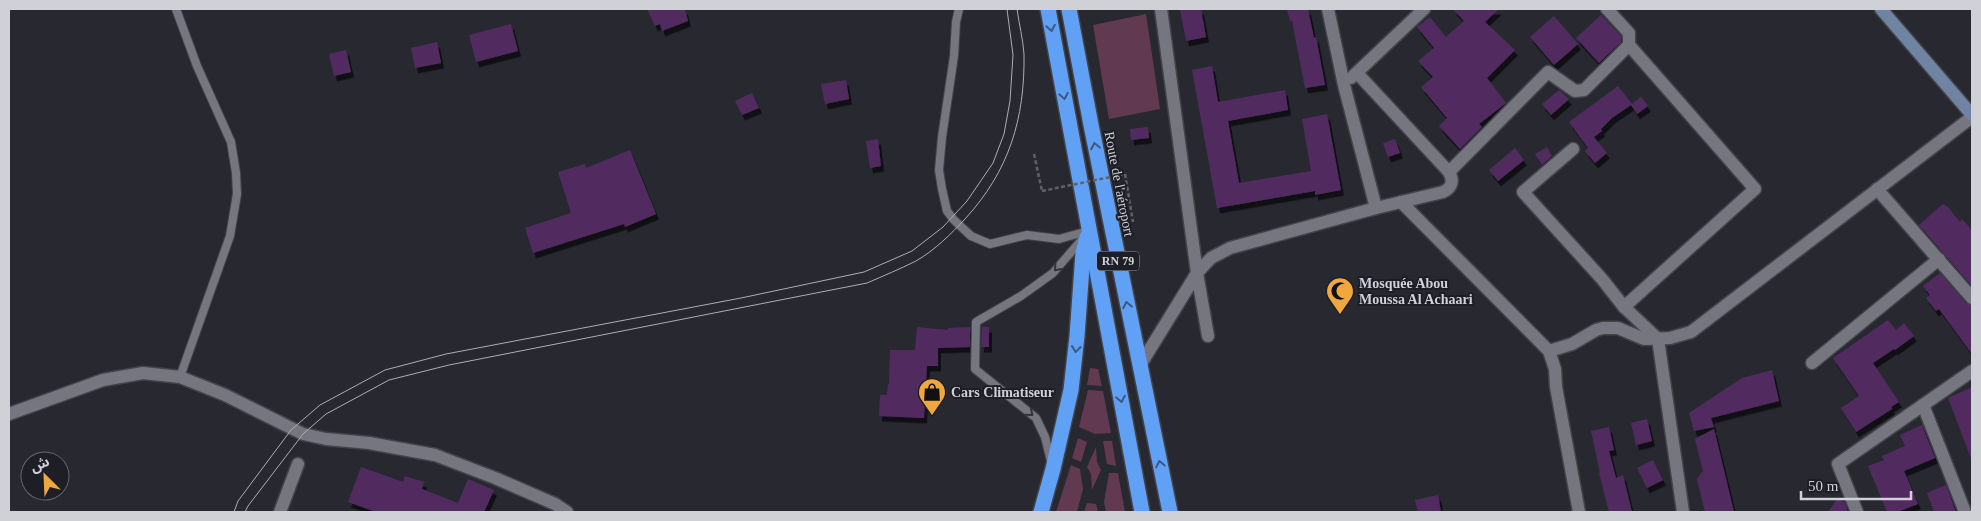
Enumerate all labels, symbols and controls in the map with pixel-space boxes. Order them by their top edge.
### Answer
one-way arrow [1046,24,1056,33]
one-way arrow [1058,92,1068,101]
street label: Route de l'aéroport [1101,130,1137,238]
one-way arrow [1090,142,1101,150]
road number: RN 79 [1097,252,1139,270]
one-way arrow [1054,263,1063,272]
mosque icon: Mosquée Abou Moussa Al Achaari [1325,276,1355,315]
place label: Mosquée Abou Moussa Al Achaari [1359,276,1473,307]
one-way arrow [1122,301,1133,310]
one-way arrow [1071,345,1082,353]
shop icon: Cars Climatiseur [917,377,947,416]
place label: Cars Climatiseur [951,385,1054,400]
one-way arrow [1115,395,1125,404]
one-way arrow [1024,407,1033,415]
north arrow [20,451,70,501]
text: ش [28,454,52,475]
one-way arrow [1155,460,1166,469]
scale bar [1801,468,1911,500]
text: 50 m [1808,478,1839,494]

